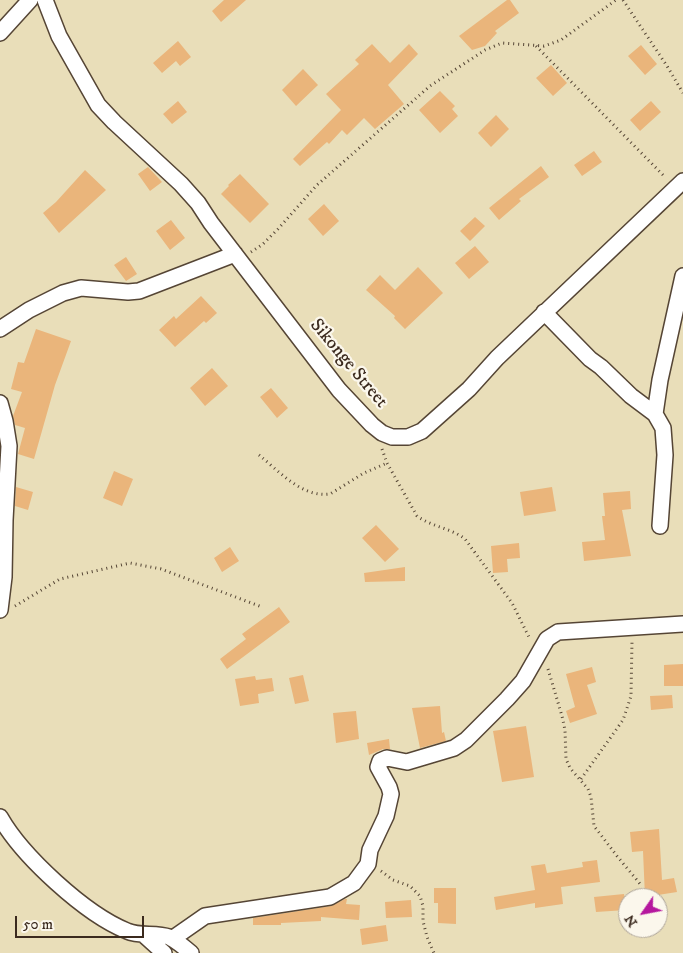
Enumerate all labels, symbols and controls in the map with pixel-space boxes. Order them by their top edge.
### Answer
street label: Sikonge Street [304,315,392,413]
north arrow [618,888,668,938]
scale bar [18,906,146,938]
text: N [621,911,642,930]
text: 50 m [23,915,53,934]

